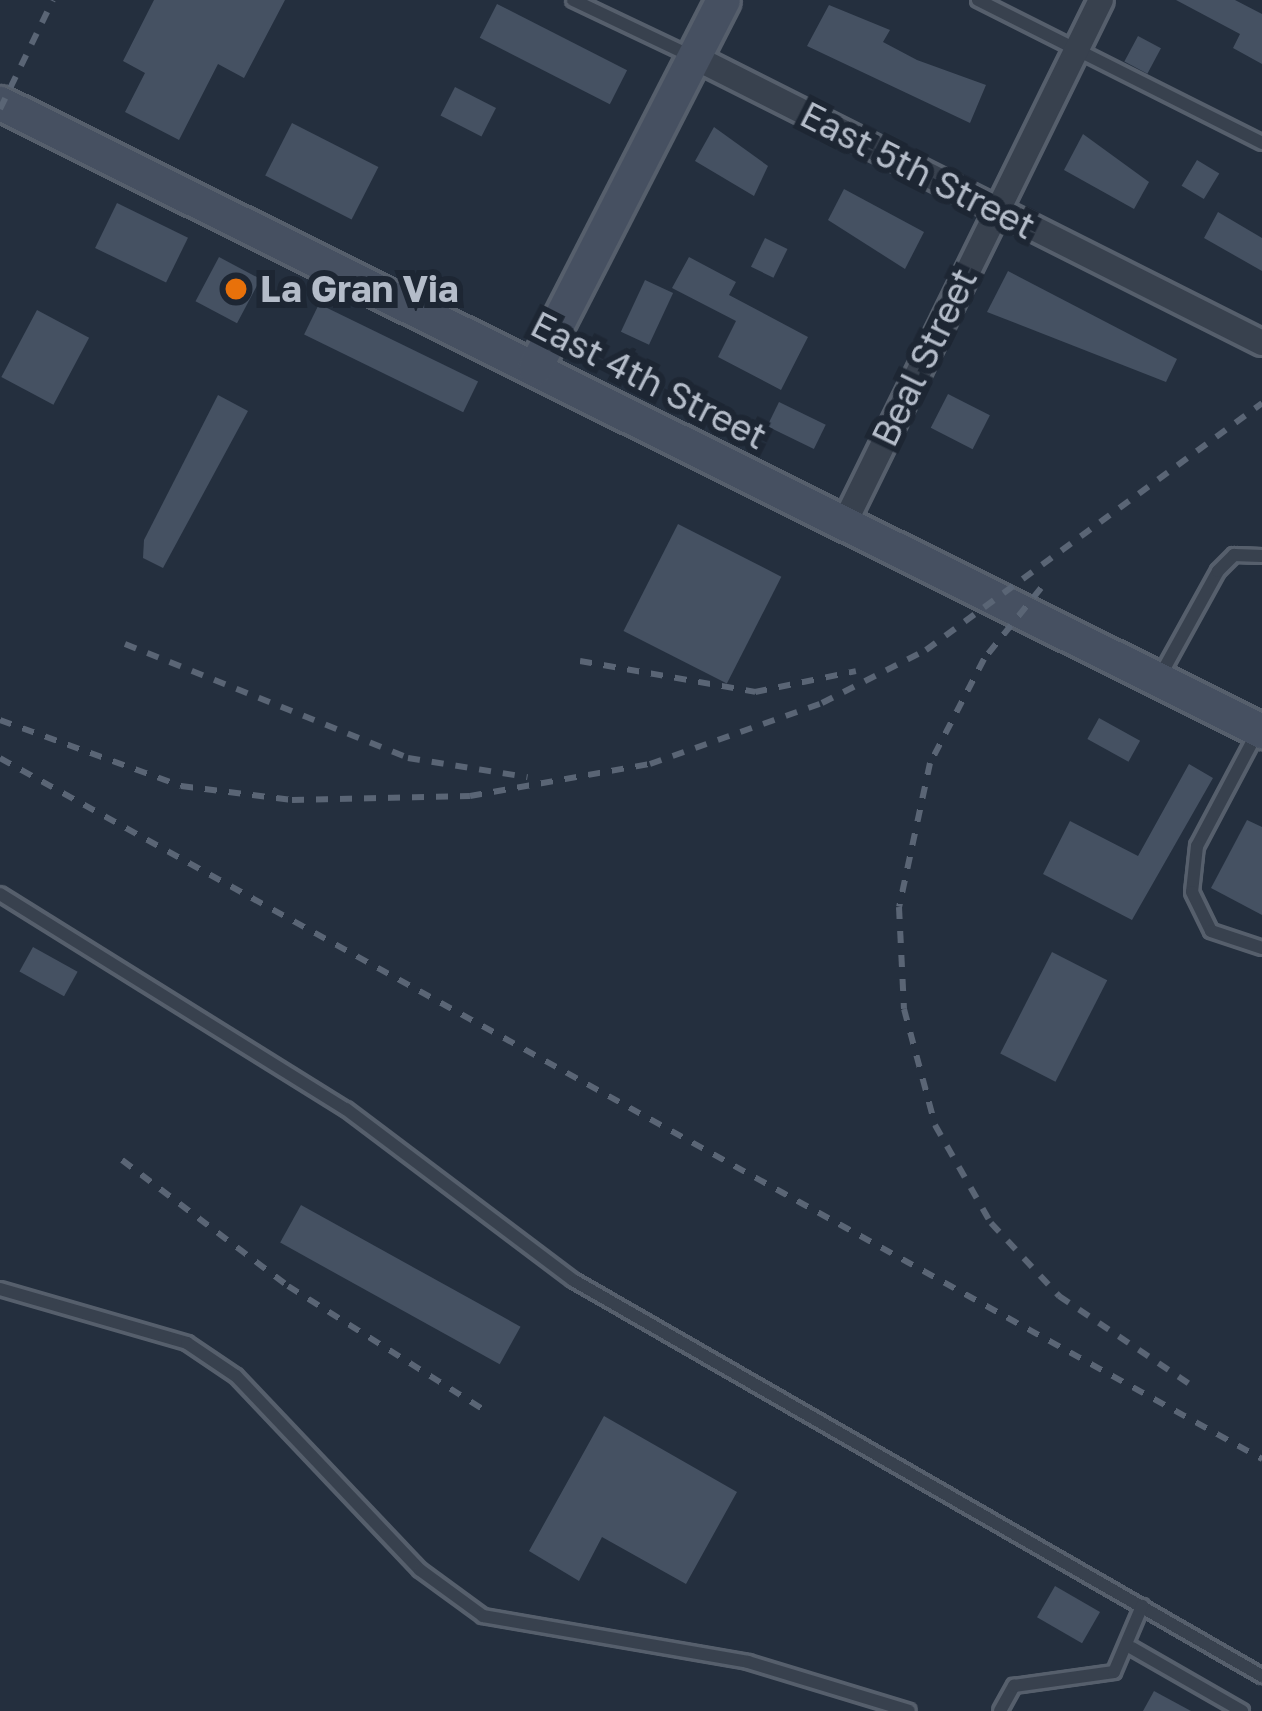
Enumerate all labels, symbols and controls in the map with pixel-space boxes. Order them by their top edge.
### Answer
street label: East 5th Street [794,92,1042,248]
street label: Beal Street [862,261,986,453]
place label: La Gran Via [260,267,459,311]
marker: La Gran Via [223,276,249,302]
street label: East 4th Street [524,302,774,458]

